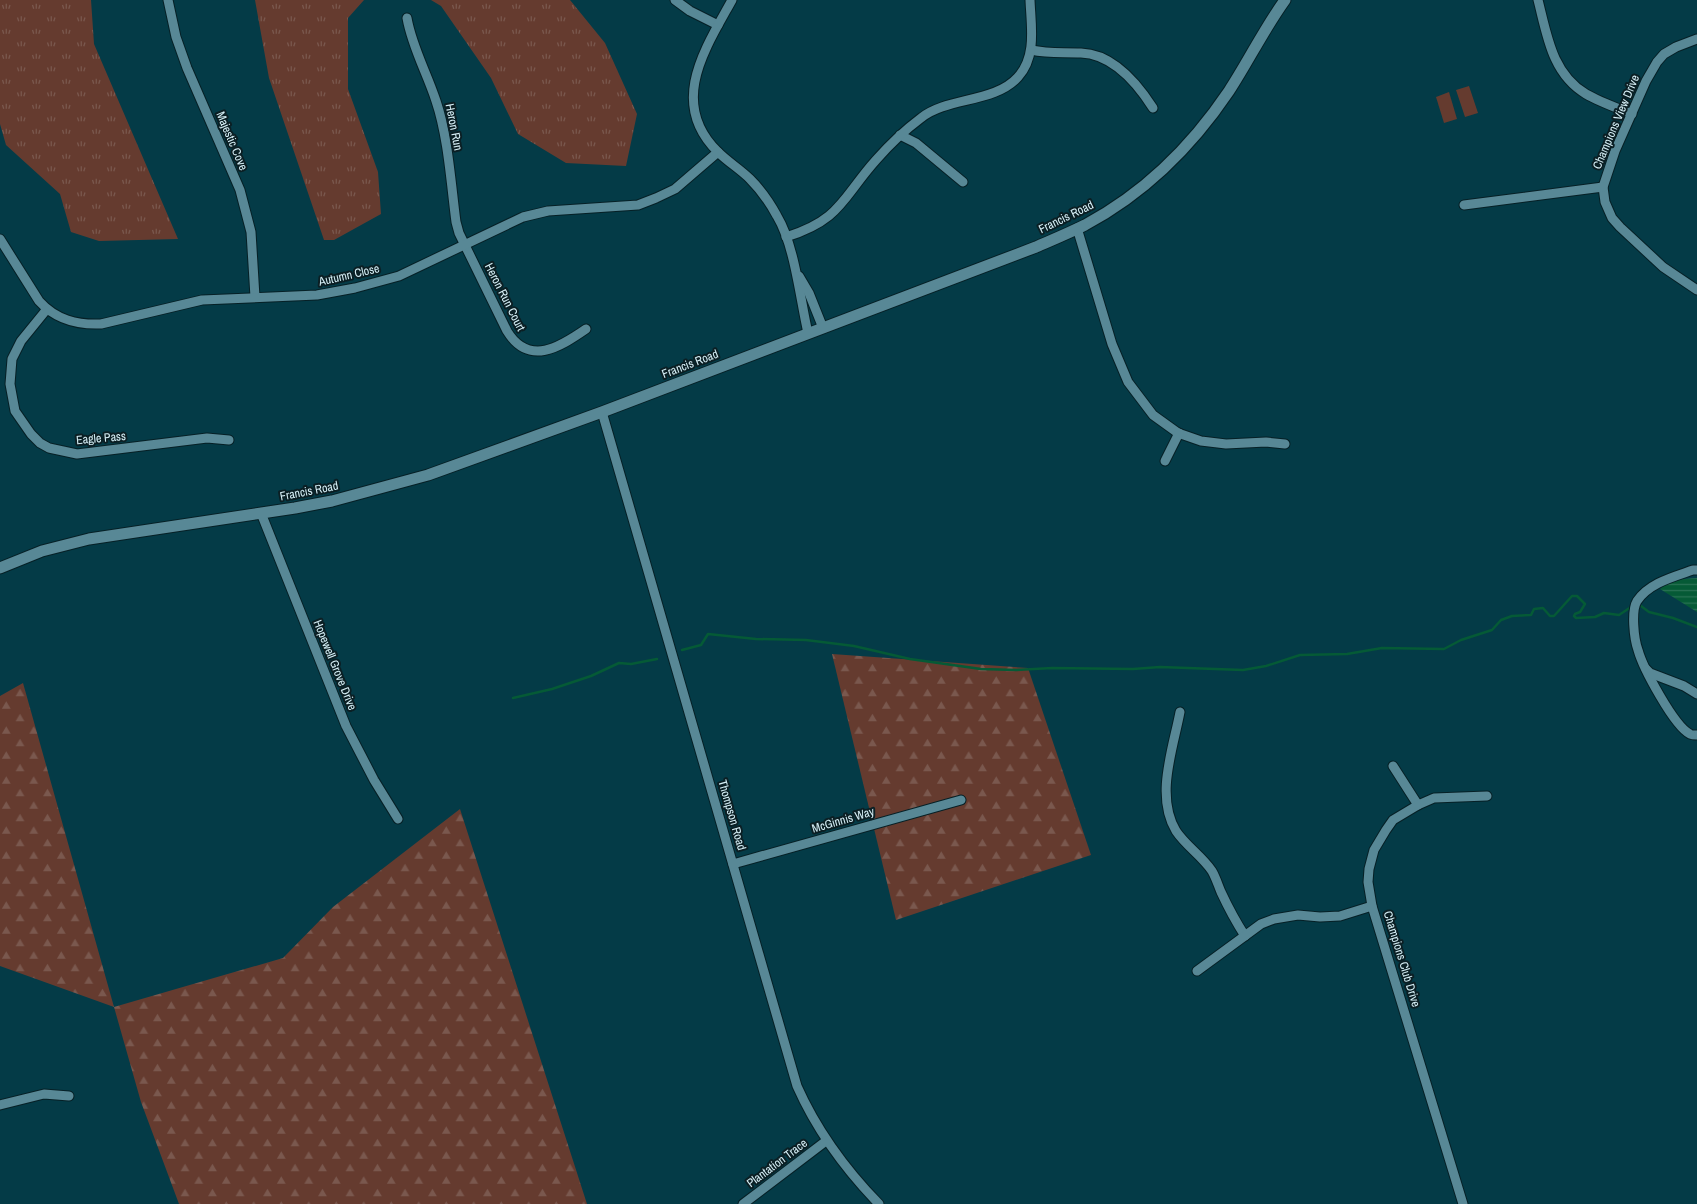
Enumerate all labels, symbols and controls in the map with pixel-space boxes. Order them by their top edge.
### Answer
street label: Champions View Drive [1589,72,1643,172]
street label: Heron Run [442,102,466,152]
street label: Majestic Cove [212,109,252,173]
street label: Francis Road [1036,197,1096,237]
street label: Autumn Close [316,260,381,290]
street label: Heron Run Court [481,260,529,334]
street label: Francis Road [660,346,720,382]
street label: Eagle Pass [76,428,127,448]
street label: Francis Road [278,478,340,504]
street label: Hopewell Grove Drive [310,617,360,713]
street label: Thompson Road [714,778,750,852]
street label: McGinnis Way [810,803,876,837]
street label: Champions Club Drive [1380,909,1424,1009]
street label: Plantation Trace [744,1135,810,1191]

